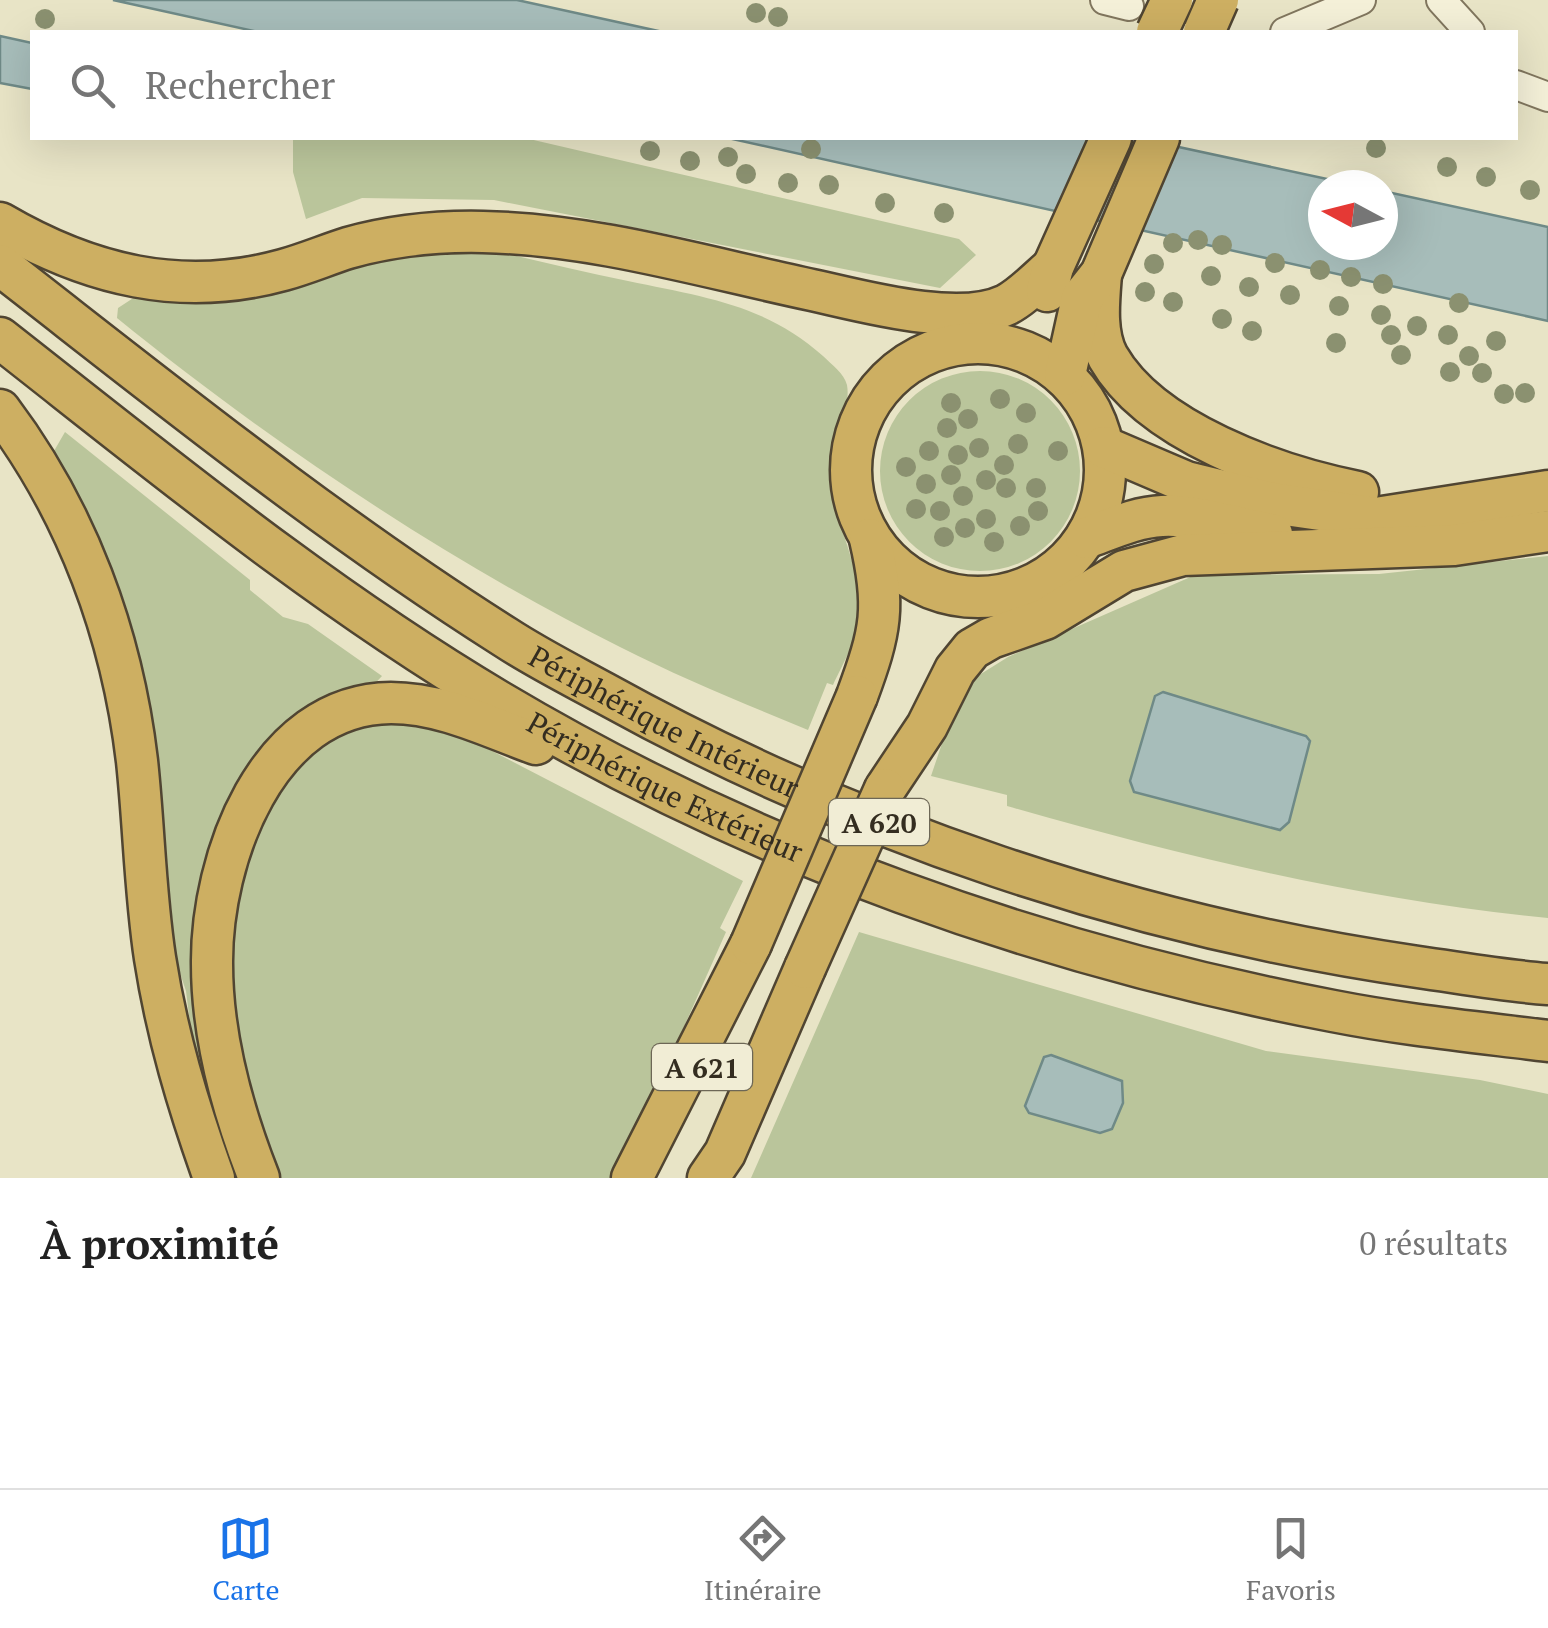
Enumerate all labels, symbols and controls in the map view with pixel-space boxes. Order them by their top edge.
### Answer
search box [30,30,1518,140]
icon: search [65,58,120,113]
text: Rechercher [145,60,335,110]
north arrow [1308,170,1398,260]
street label: Périphérique Intérieur [522,636,806,807]
street label: Périphérique Extérieur [520,702,810,872]
road number: A 620 [829,799,929,845]
road number: A 621 [652,1044,752,1090]
text: À proximité [40,1215,279,1271]
text: 0 résultats [1359,1222,1508,1264]
tab: Carte [212,1511,280,1608]
tab: Itinéraire [704,1511,822,1608]
tab: Favoris [1246,1511,1336,1608]

